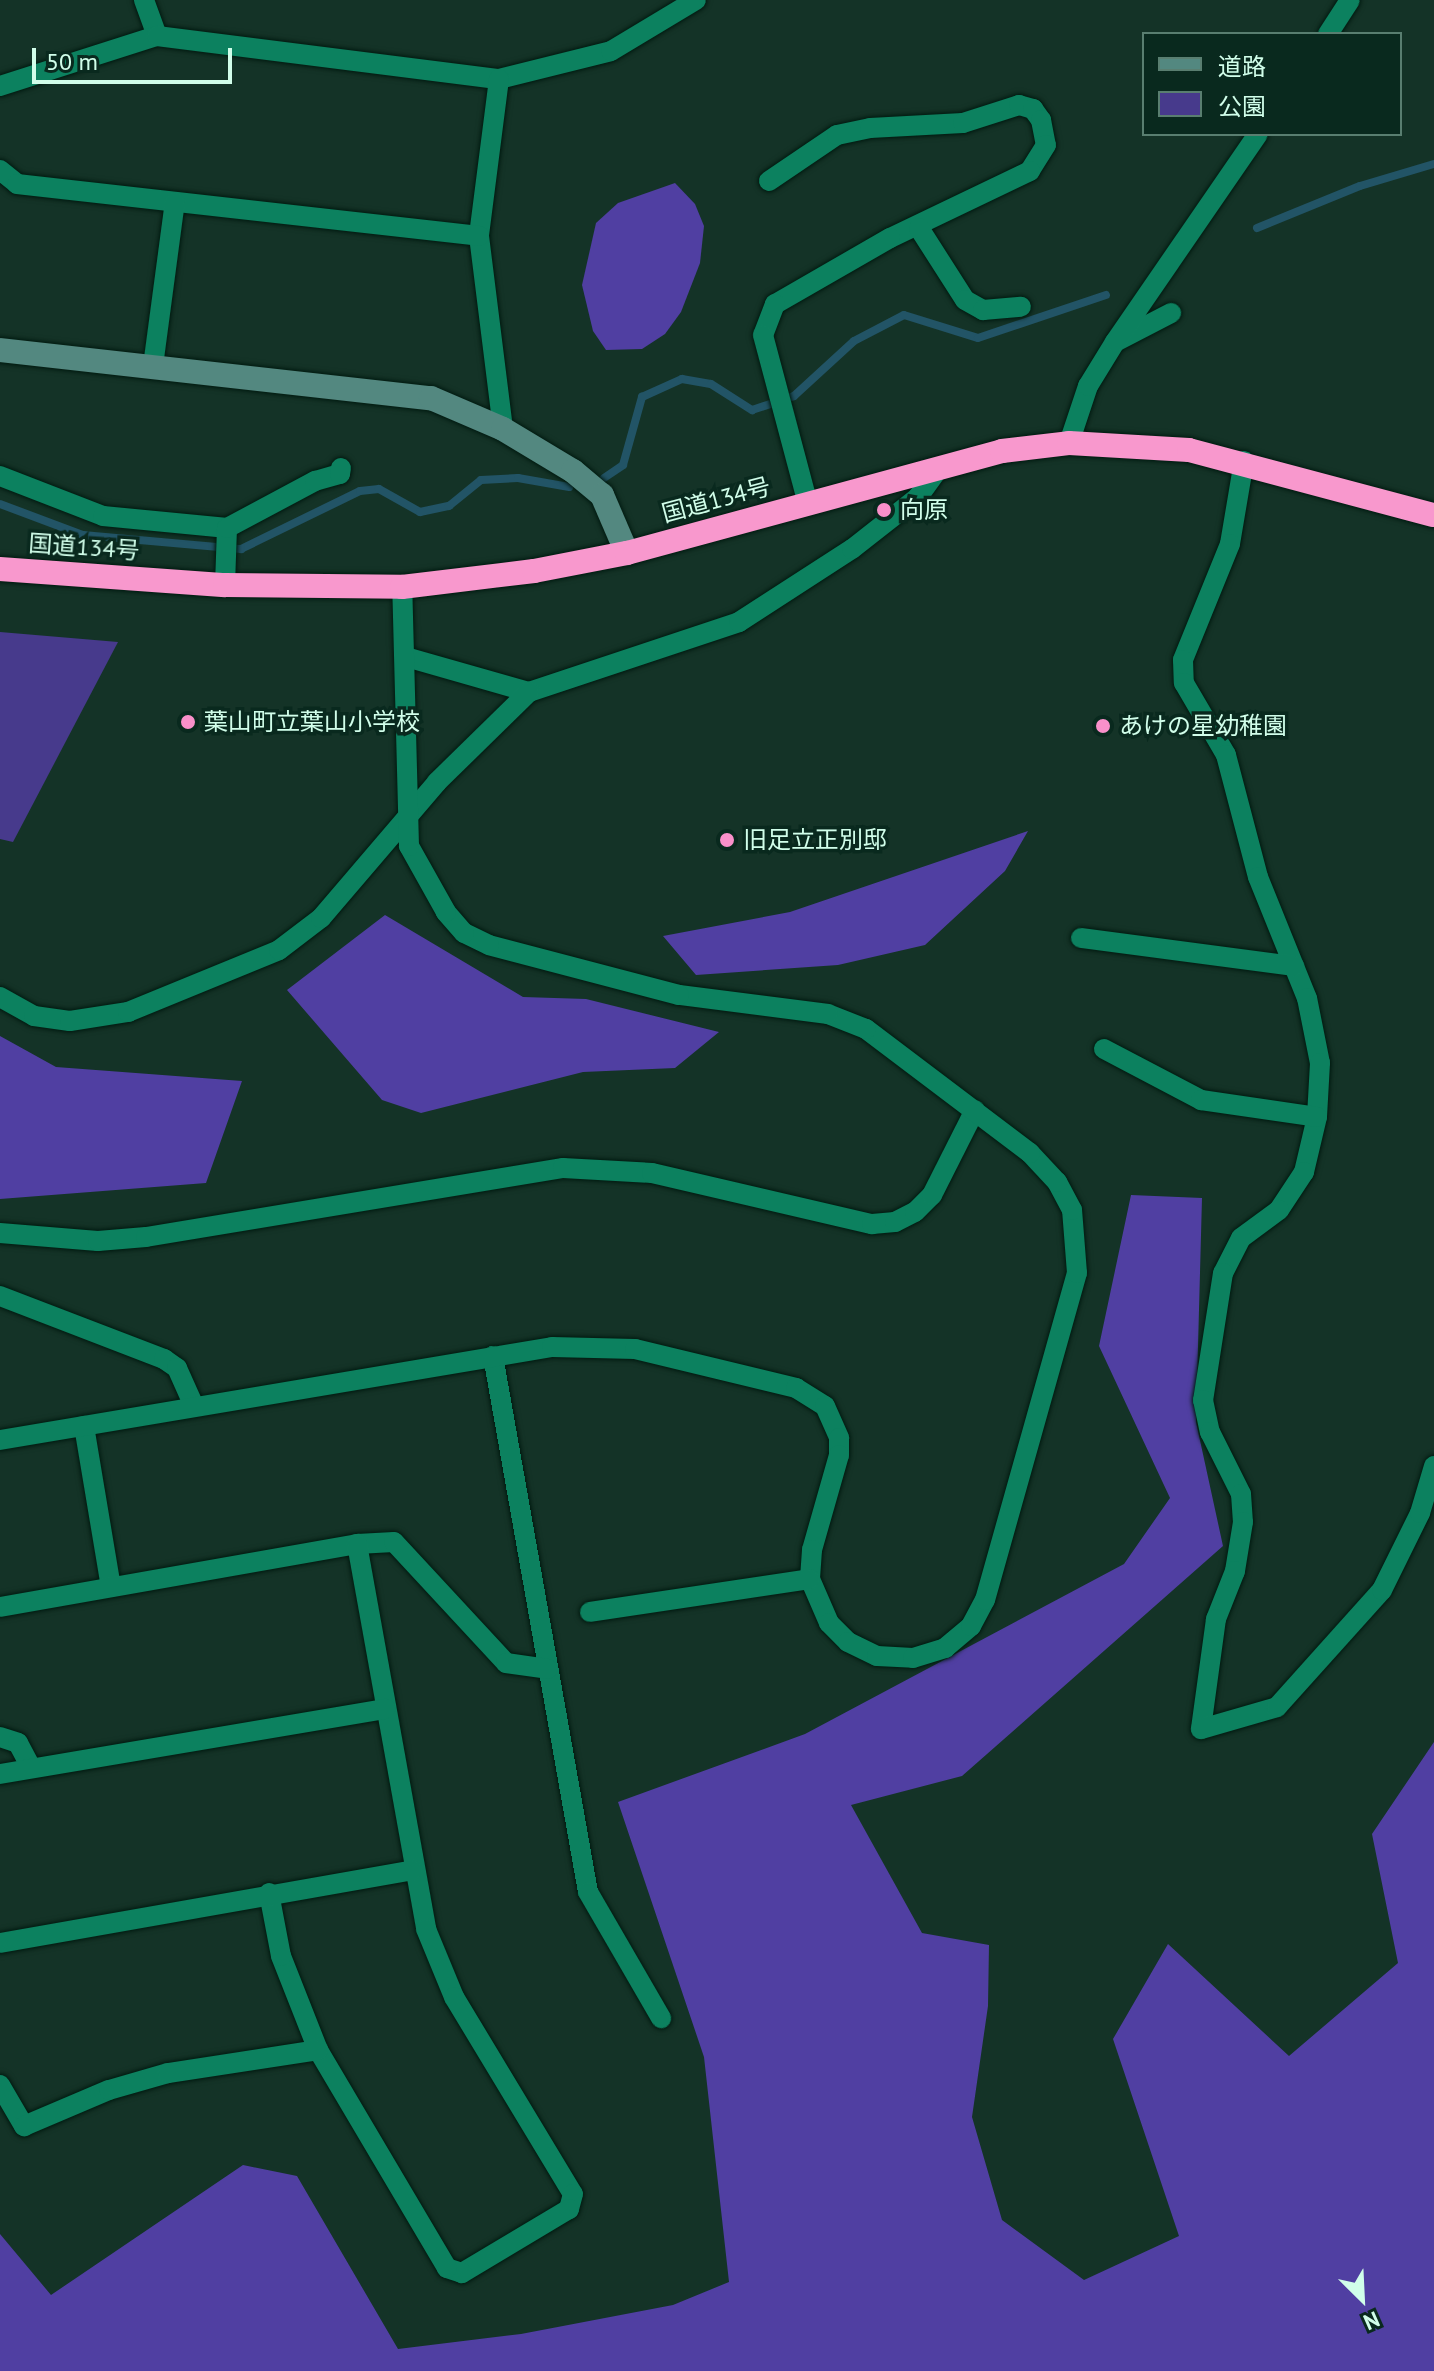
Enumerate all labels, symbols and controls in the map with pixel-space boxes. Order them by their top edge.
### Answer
scale bar [36,32,236,82]
legend [1142,32,1402,136]
text: 50 m [46,46,98,77]
text: 道路 [1218,51,1266,82]
text: 公園 [1218,91,1266,122]
street label: 国道134号 [659,472,773,528]
place label: 向原 [900,496,948,524]
marker: 向原 [875,501,893,519]
street label: 国道134号 [28,529,140,565]
place label: 葉山町立葉山小学校 [204,708,420,736]
place label: あけの星幼稚園 [1119,712,1287,740]
marker: 葉山町立葉山小学校 [179,713,197,731]
marker: あけの星幼稚園 [1094,717,1112,735]
place label: 旧足立正別邸 [743,826,887,854]
marker: 旧足立正別邸 [718,831,736,849]
north arrow [1322,2259,1402,2339]
text: N [1359,2305,1384,2337]

